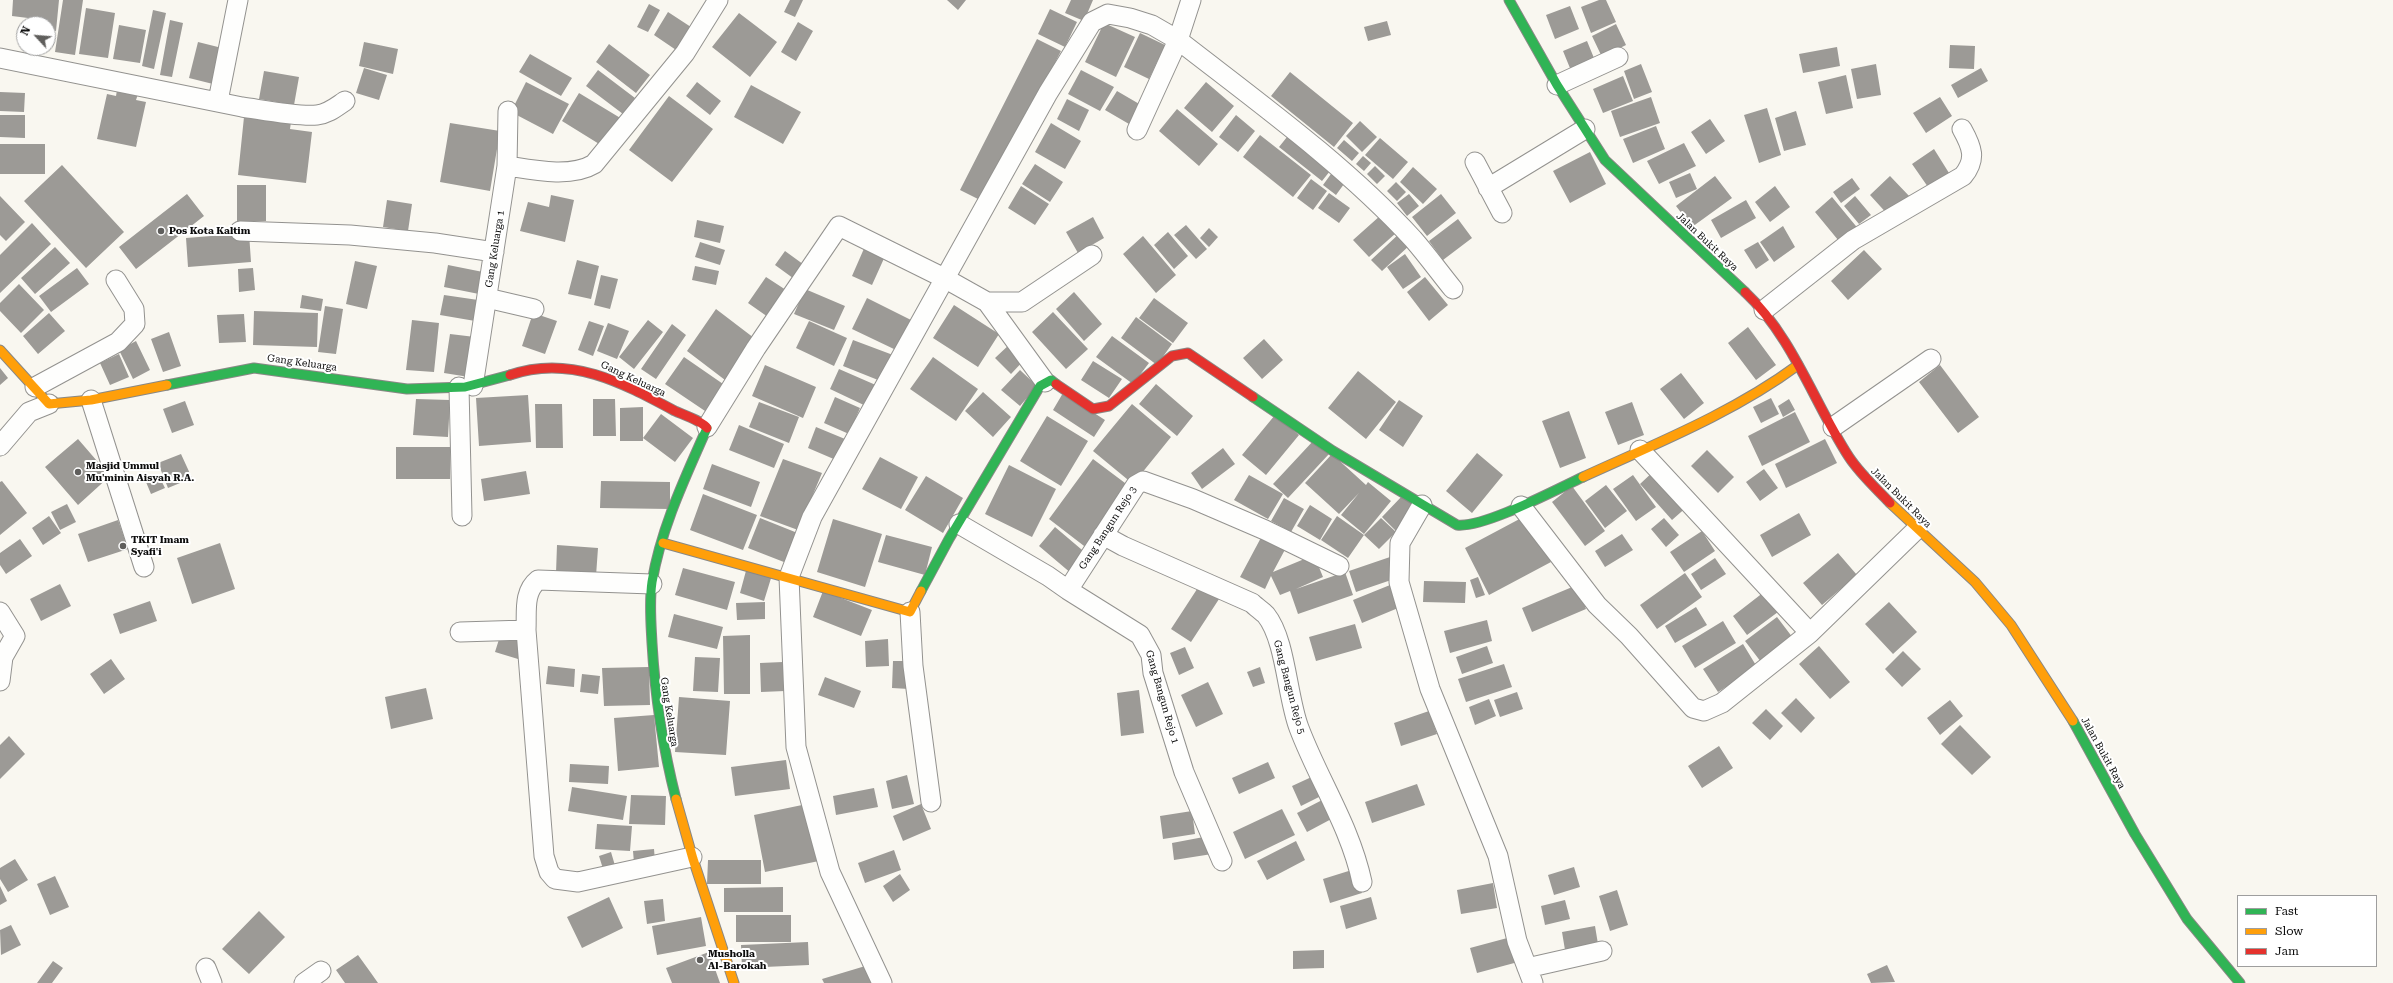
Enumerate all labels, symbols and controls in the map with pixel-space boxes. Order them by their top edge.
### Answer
north arrow [16,16,56,56]
text: N [18,24,33,38]
street label: Gang Keluarga 1 [483,209,507,289]
street label: Jalan Bukit Raya [1674,210,1740,274]
place label: Pos Kota Kaltim [169,225,250,237]
marker: Pos Kota Kaltim [156,226,166,236]
street label: Gang Keluarga [266,352,338,374]
street label: Gang Keluarga [599,359,667,399]
place label: Masjid Ummul Mu'minin Aisyah R.A. [86,460,194,484]
street label: Jalan Bukit Raya [1868,465,1934,531]
marker: Masjid Ummul Mu'minin Aisyah R.A. [73,467,83,477]
street label: Gang Bangun Rejo 3 [1077,484,1139,572]
place label: TKIT Imam Syafi'i [131,534,189,558]
marker: TKIT Imam Syafi'i [118,541,128,551]
street label: Gang Bangun Rejo 5 [1271,639,1307,735]
street label: Gang Bangun Rejo 1 [1143,649,1181,745]
street label: Gang Keluarga [658,676,680,748]
street label: Jalan Bukit Raya [2078,715,2128,791]
legend [2237,895,2377,967]
text: Fast [2275,904,2298,918]
text: Slow [2275,924,2303,938]
text: Jam [2275,944,2299,958]
place label: Musholla Al-Barokah [708,948,767,972]
marker: Musholla Al-Barokah [695,955,705,965]

